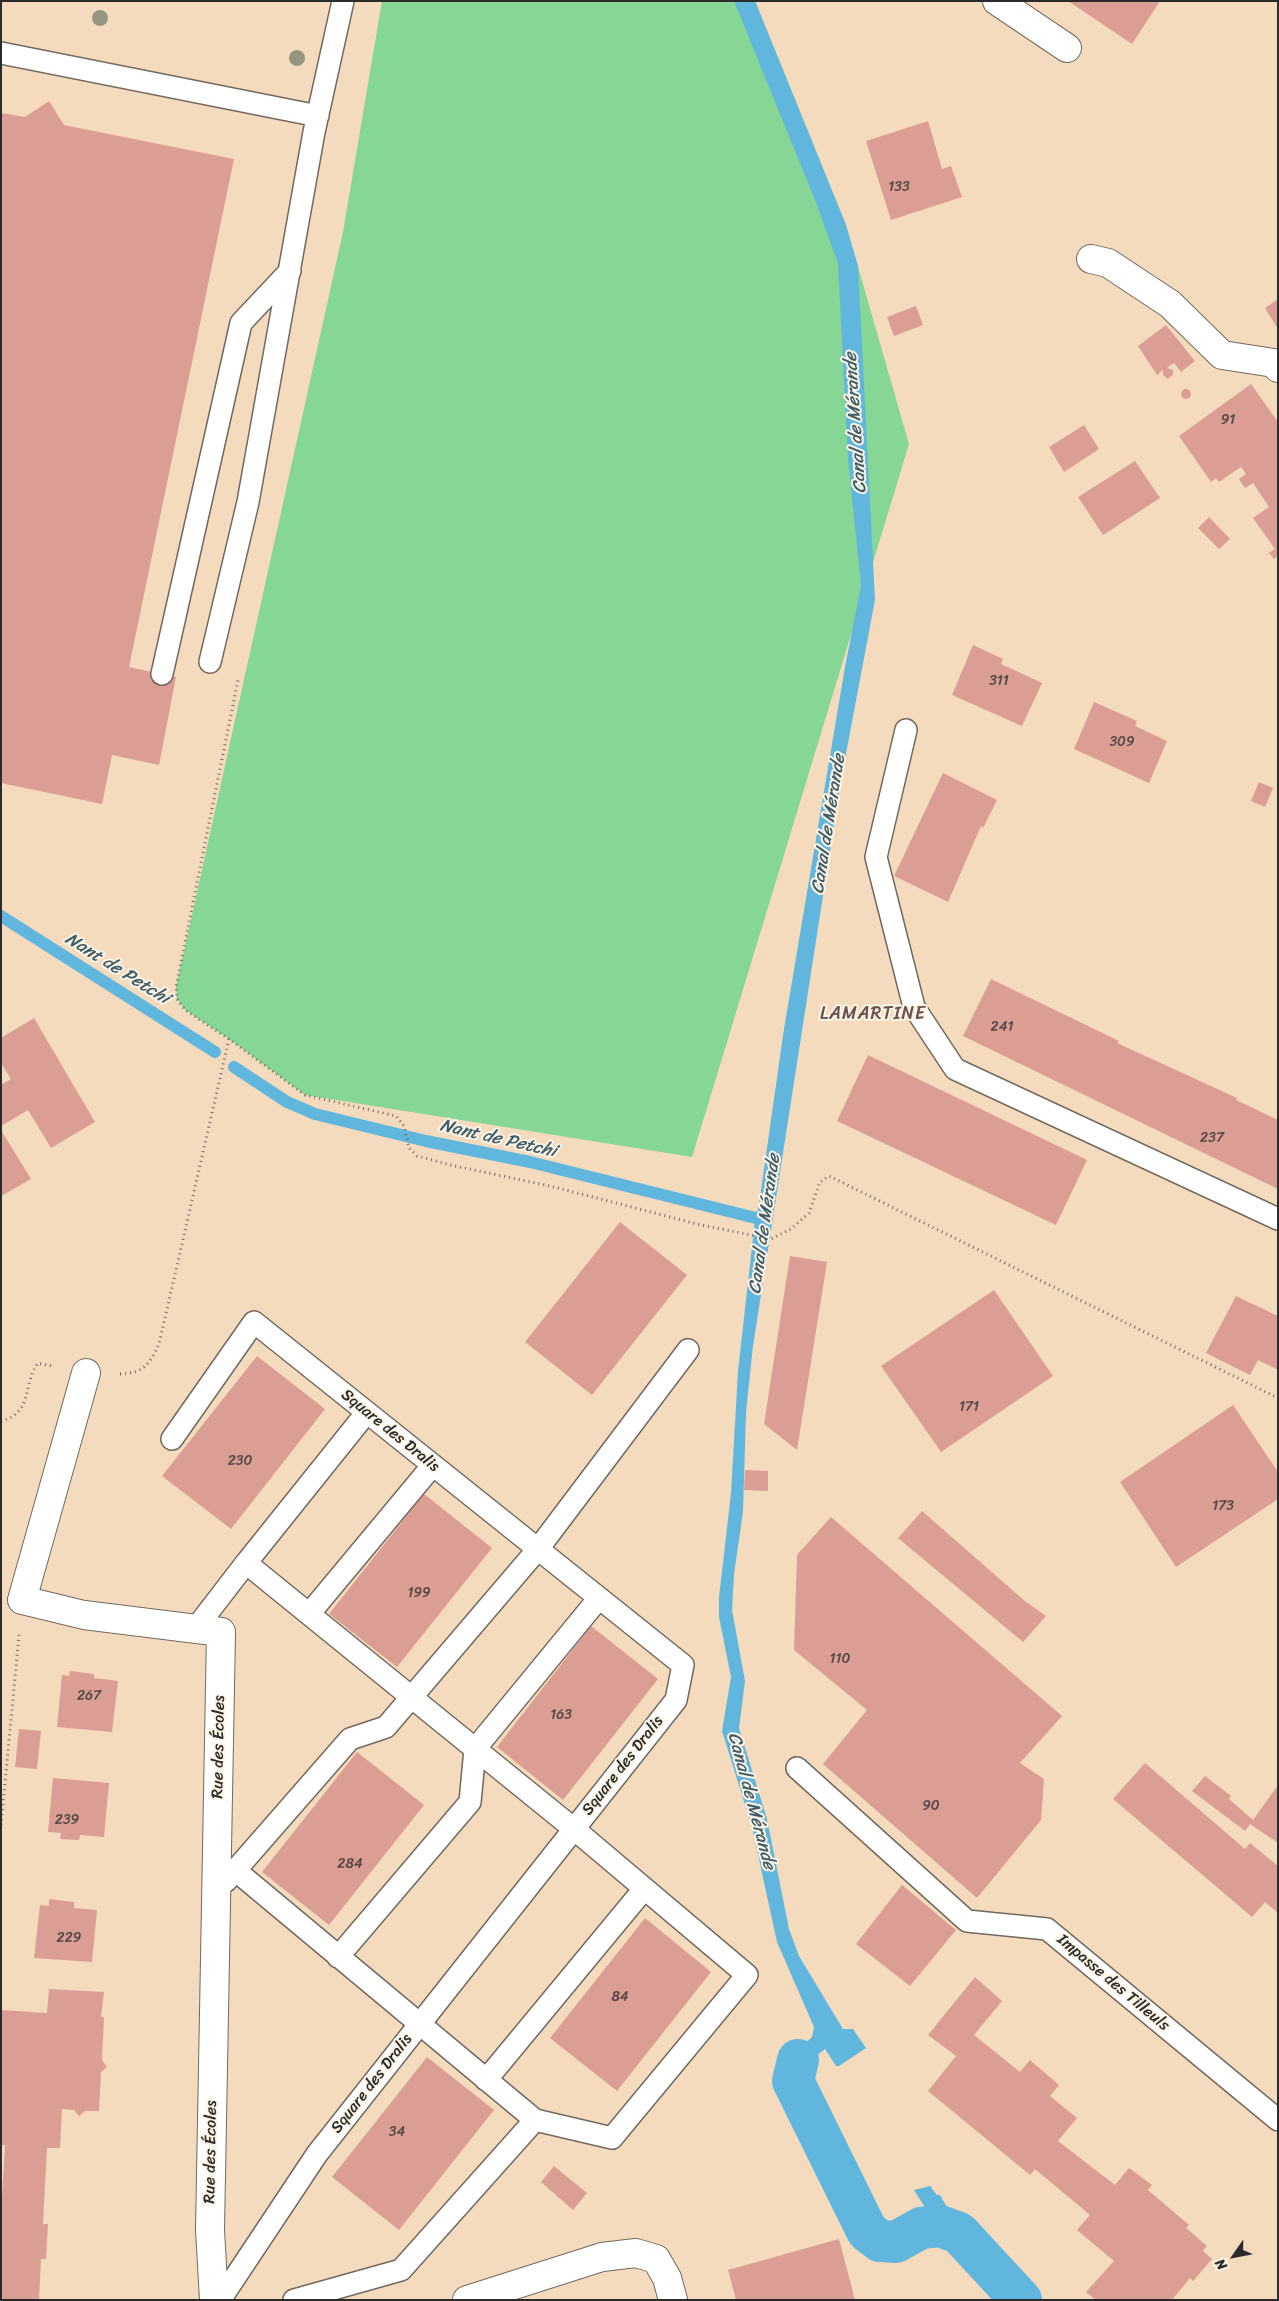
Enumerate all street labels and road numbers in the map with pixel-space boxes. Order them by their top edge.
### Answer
street label: Square des Dralis [337,1386,443,1476]
street label: Rue des Écoles [209,1695,229,1799]
street label: Square des Dralis [578,1713,668,1819]
street label: Impasse des Tilleuls [1053,1930,1173,2036]
street label: Square des Dralis [327,2031,417,2137]
street label: Rue des Écoles [201,2100,221,2204]

